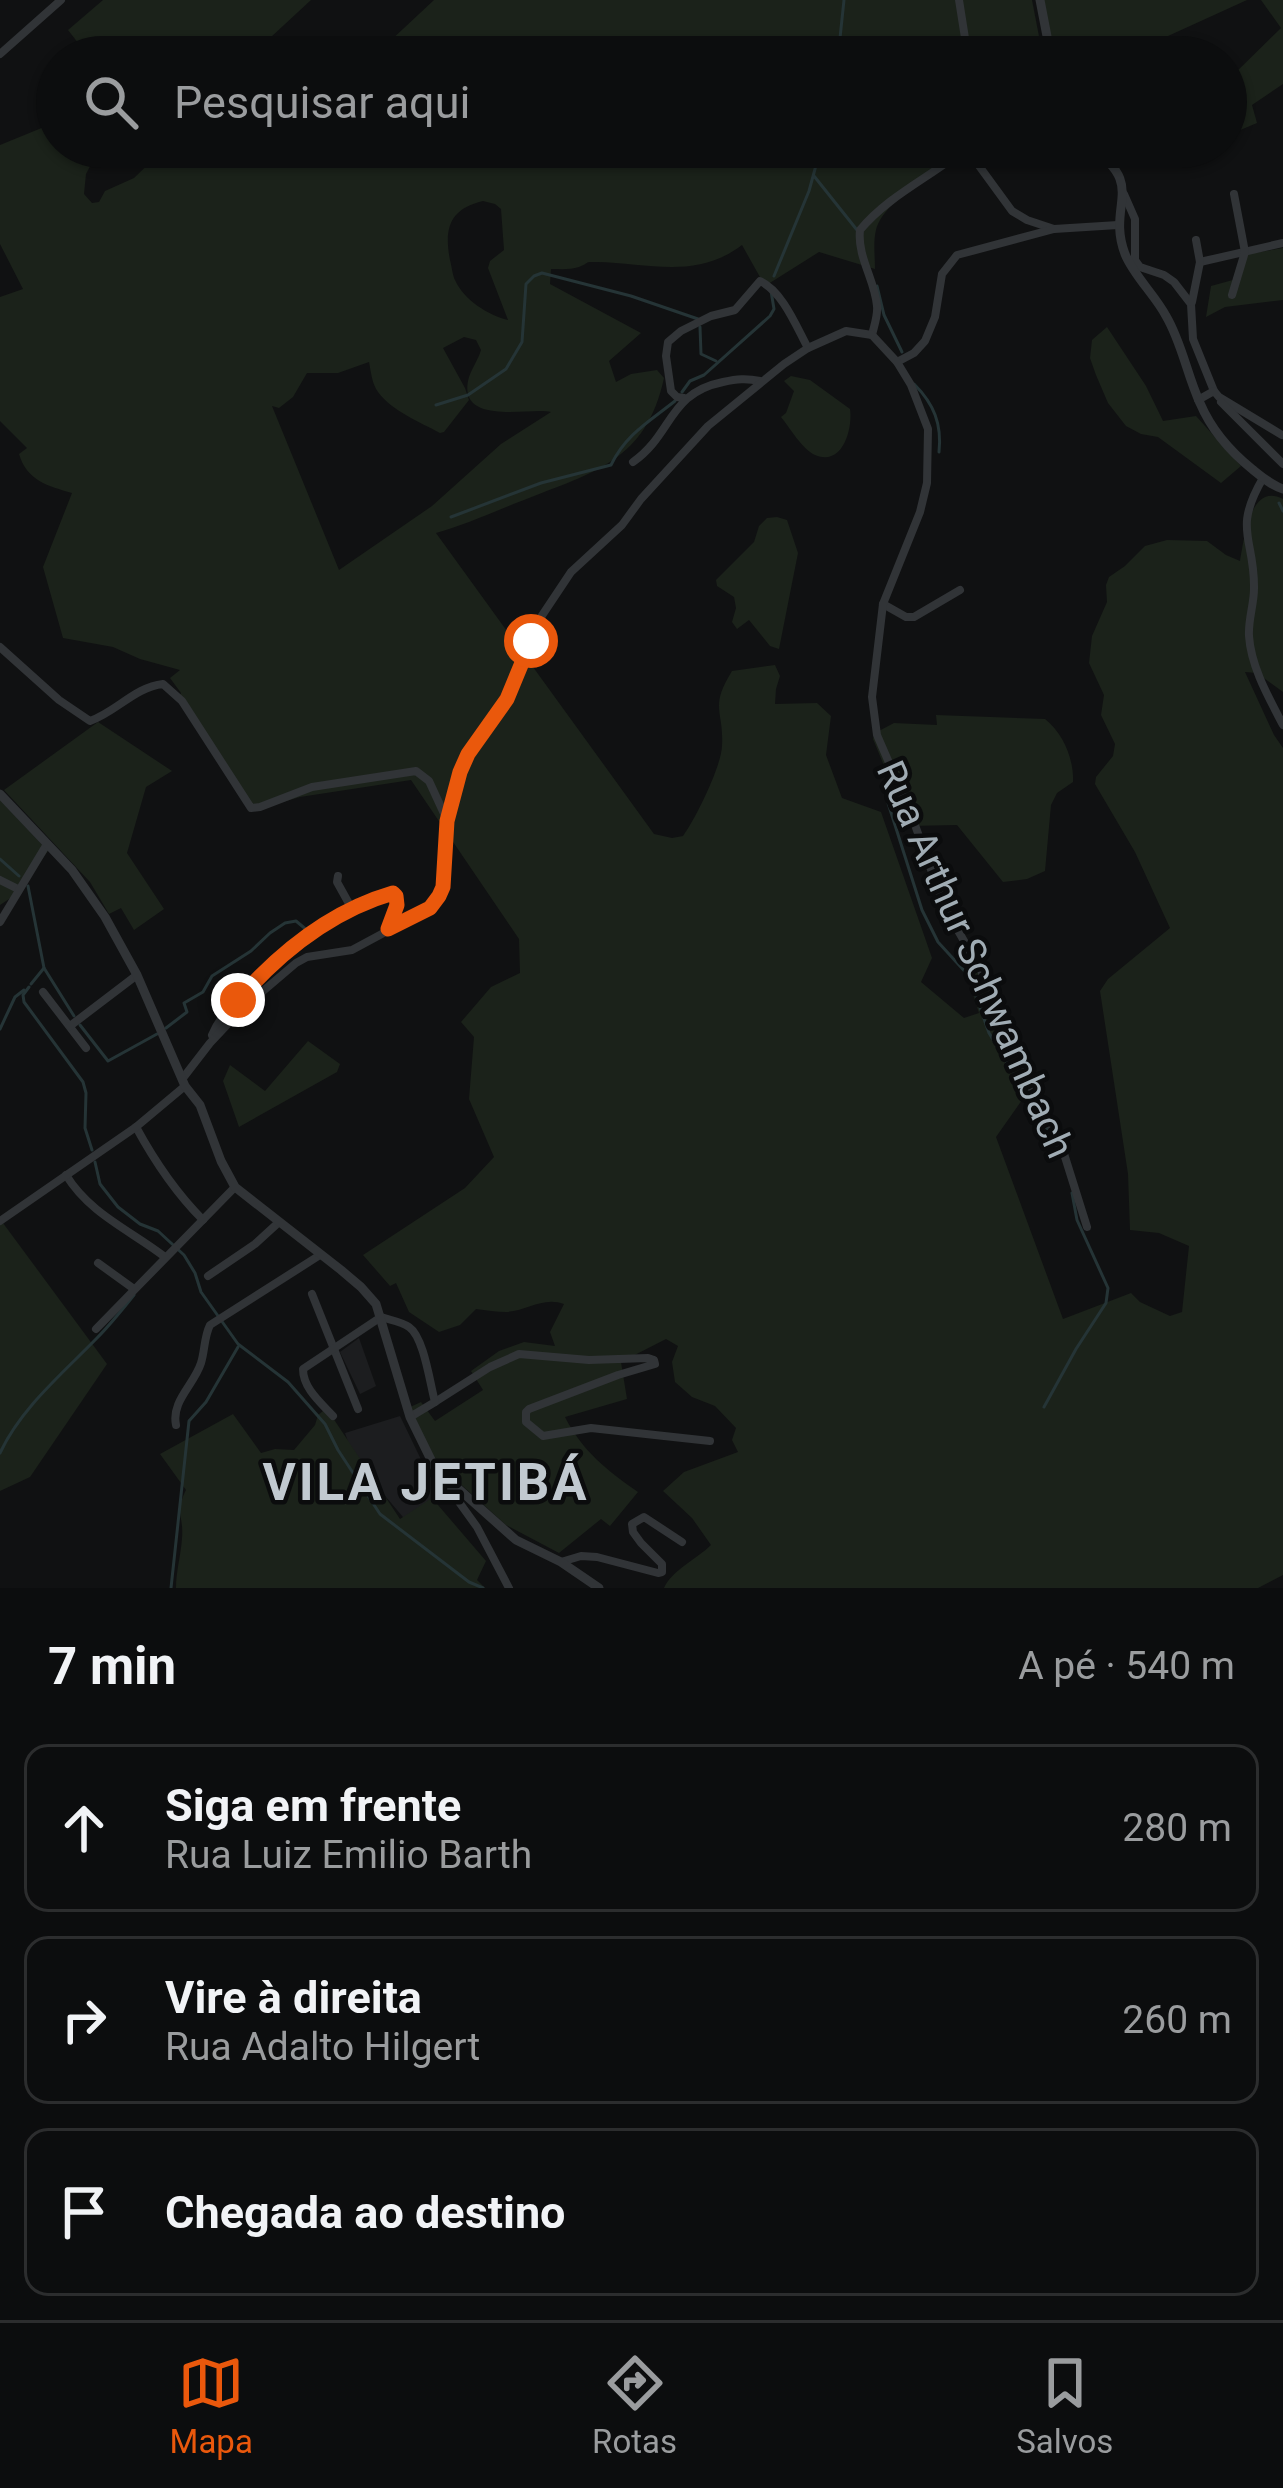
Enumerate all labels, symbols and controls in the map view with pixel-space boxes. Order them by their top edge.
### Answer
search box [36,36,1247,168]
icon: search [78,69,144,135]
text: Pesquisar aqui [174,76,470,129]
route start [504,614,558,668]
street label: Rua Arthur Schwambach [867,754,1083,1165]
route end [211,973,265,1027]
district label: VILA JETIBÁ [262,1453,590,1512]
text: 7 min [48,1637,176,1696]
text: A pé · 540 m [1018,1643,1235,1689]
text: Siga em frente [165,1779,461,1832]
icon: ahead [51,1795,117,1861]
text: 280 m [1122,1805,1232,1851]
text: Rua Luiz Emilio Barth [165,1832,532,1878]
text: Vire à direita [165,1971,422,2024]
icon: right [51,1987,117,2053]
text: 260 m [1122,1997,1232,2043]
text: Rua Adalto Hilgert [165,2024,480,2070]
icon: arrive [51,2179,117,2245]
text: Chegada ao destino [165,2186,566,2239]
tab: Mapa [170,2350,253,2461]
tab: Rotas [592,2350,677,2461]
tab: Salvos [1016,2350,1113,2461]

